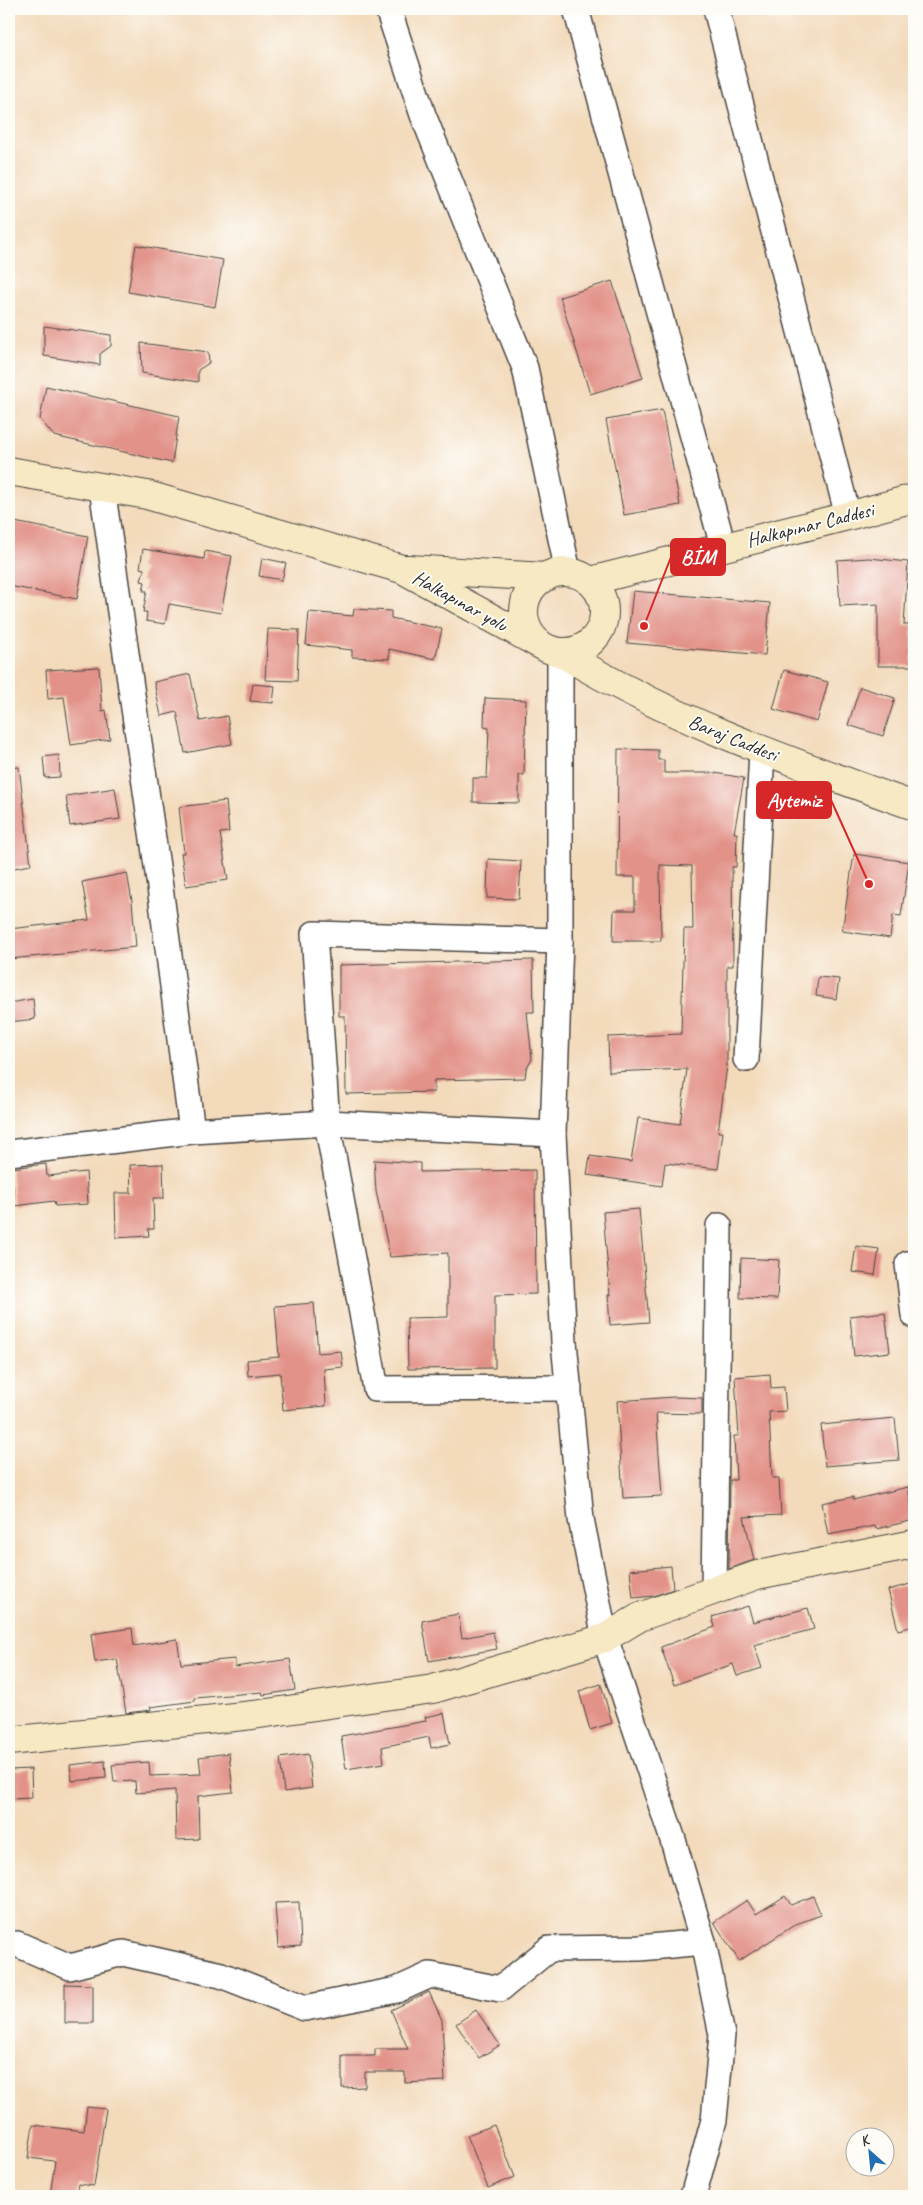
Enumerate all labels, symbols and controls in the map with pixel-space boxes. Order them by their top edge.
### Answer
street label: Halkapınar Caddesi [744,497,878,553]
callout: BİM [671,539,725,575]
text: BİM [681,544,718,570]
street label: Halkapınar yolu [408,565,513,638]
street label: Baraj Caddesi [685,709,783,768]
callout: Aytemiz [757,782,831,818]
text: Aytemiz [767,787,824,813]
north arrow [846,2128,896,2178]
text: K [857,2130,874,2150]

